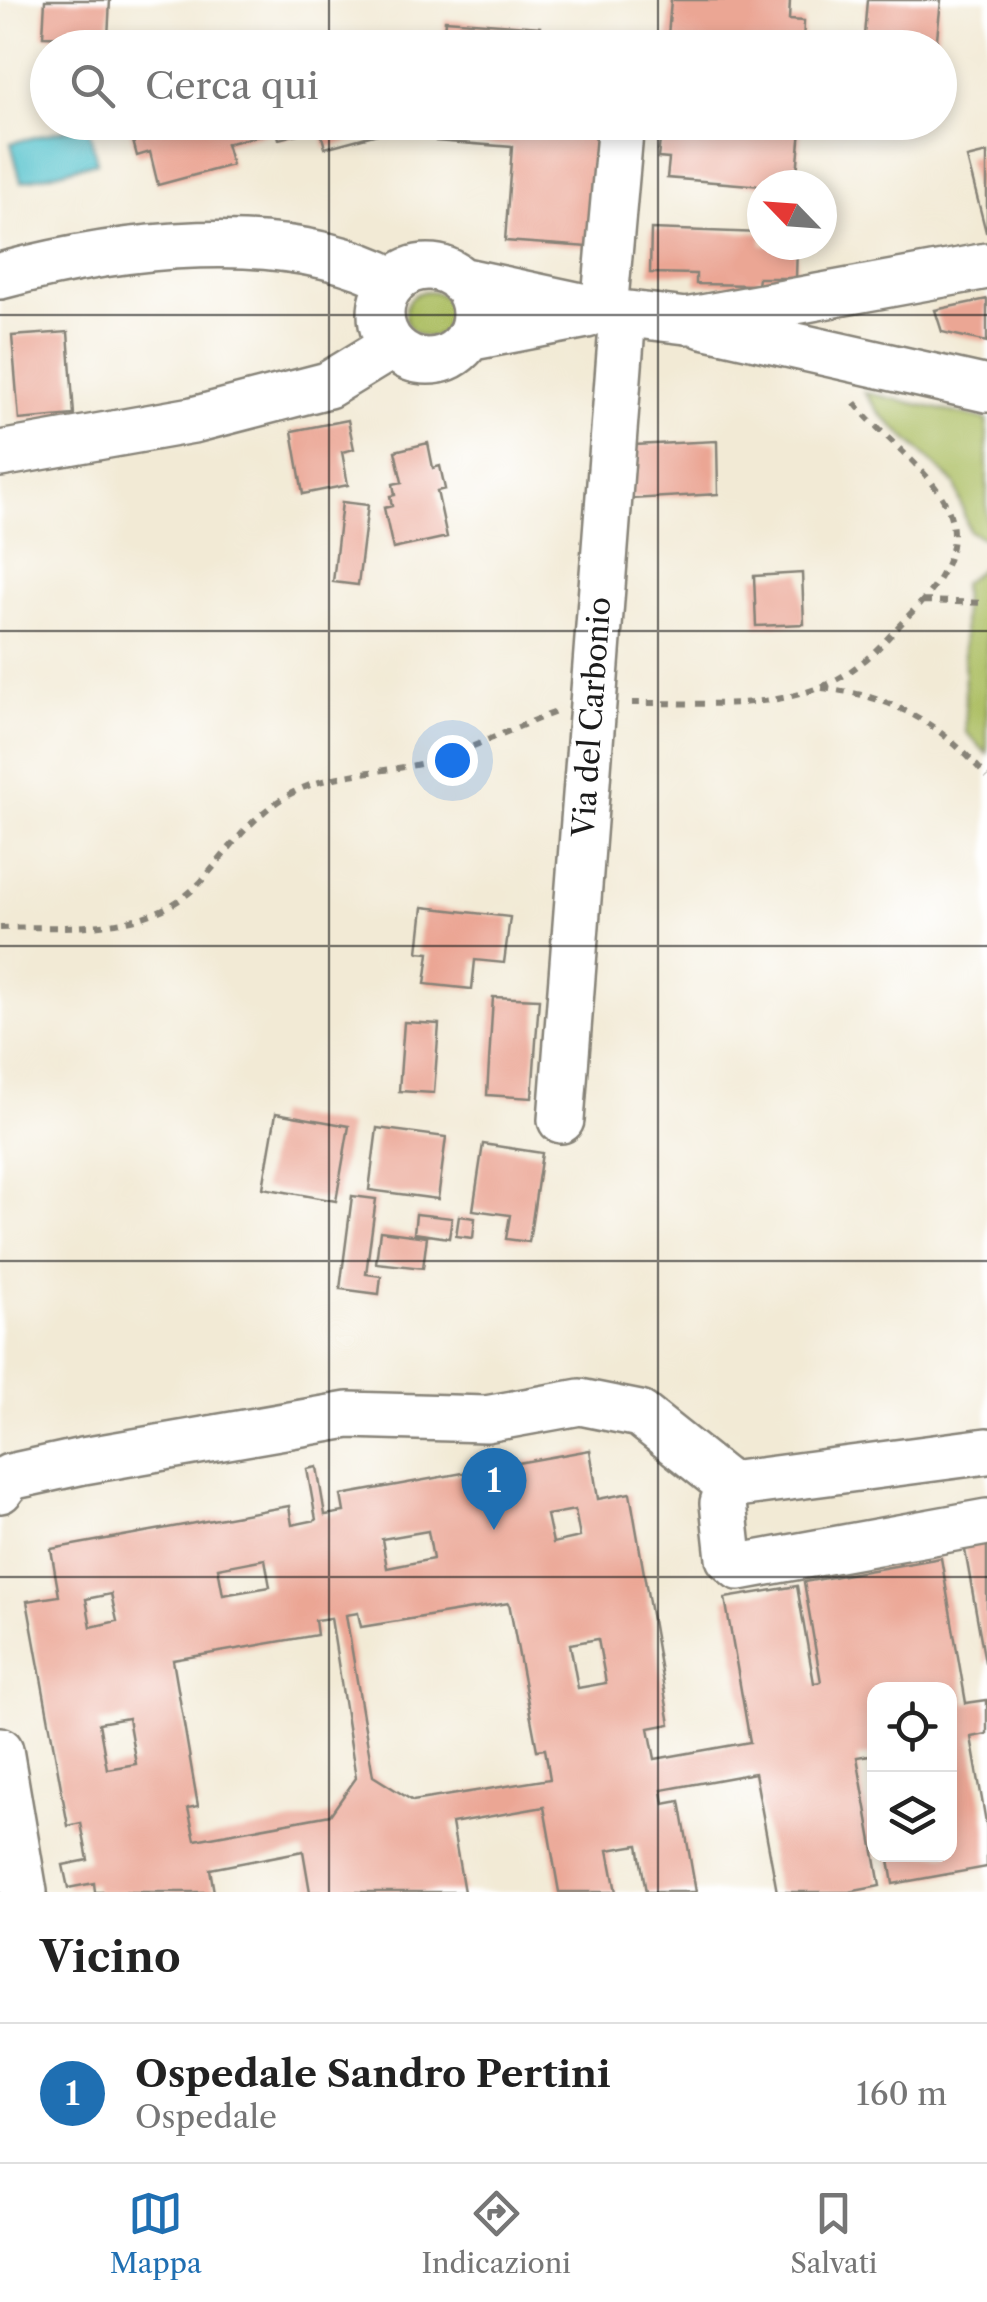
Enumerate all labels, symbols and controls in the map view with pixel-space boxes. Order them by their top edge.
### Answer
search box [30,30,957,140]
icon: search [65,58,120,113]
text: Cerca qui [145,62,319,109]
north arrow [747,170,837,260]
street label: Via del Carbonio [565,596,618,839]
your location [427,735,478,786]
pin: 1 [462,1448,526,1530]
map controls [867,1682,957,1862]
button: locate [867,1682,957,1772]
button: layers [867,1772,957,1862]
text: Vicino [40,1931,181,1983]
text: Ospedale Sandro Pertini [135,2050,611,2097]
text: 1 [65,2074,80,2113]
text: 160 m [856,2074,947,2113]
text: Ospedale [135,2097,277,2136]
tab: Mappa [110,2186,202,2280]
tab: Indicazioni [421,2186,571,2280]
tab: Salvati [790,2186,877,2280]

